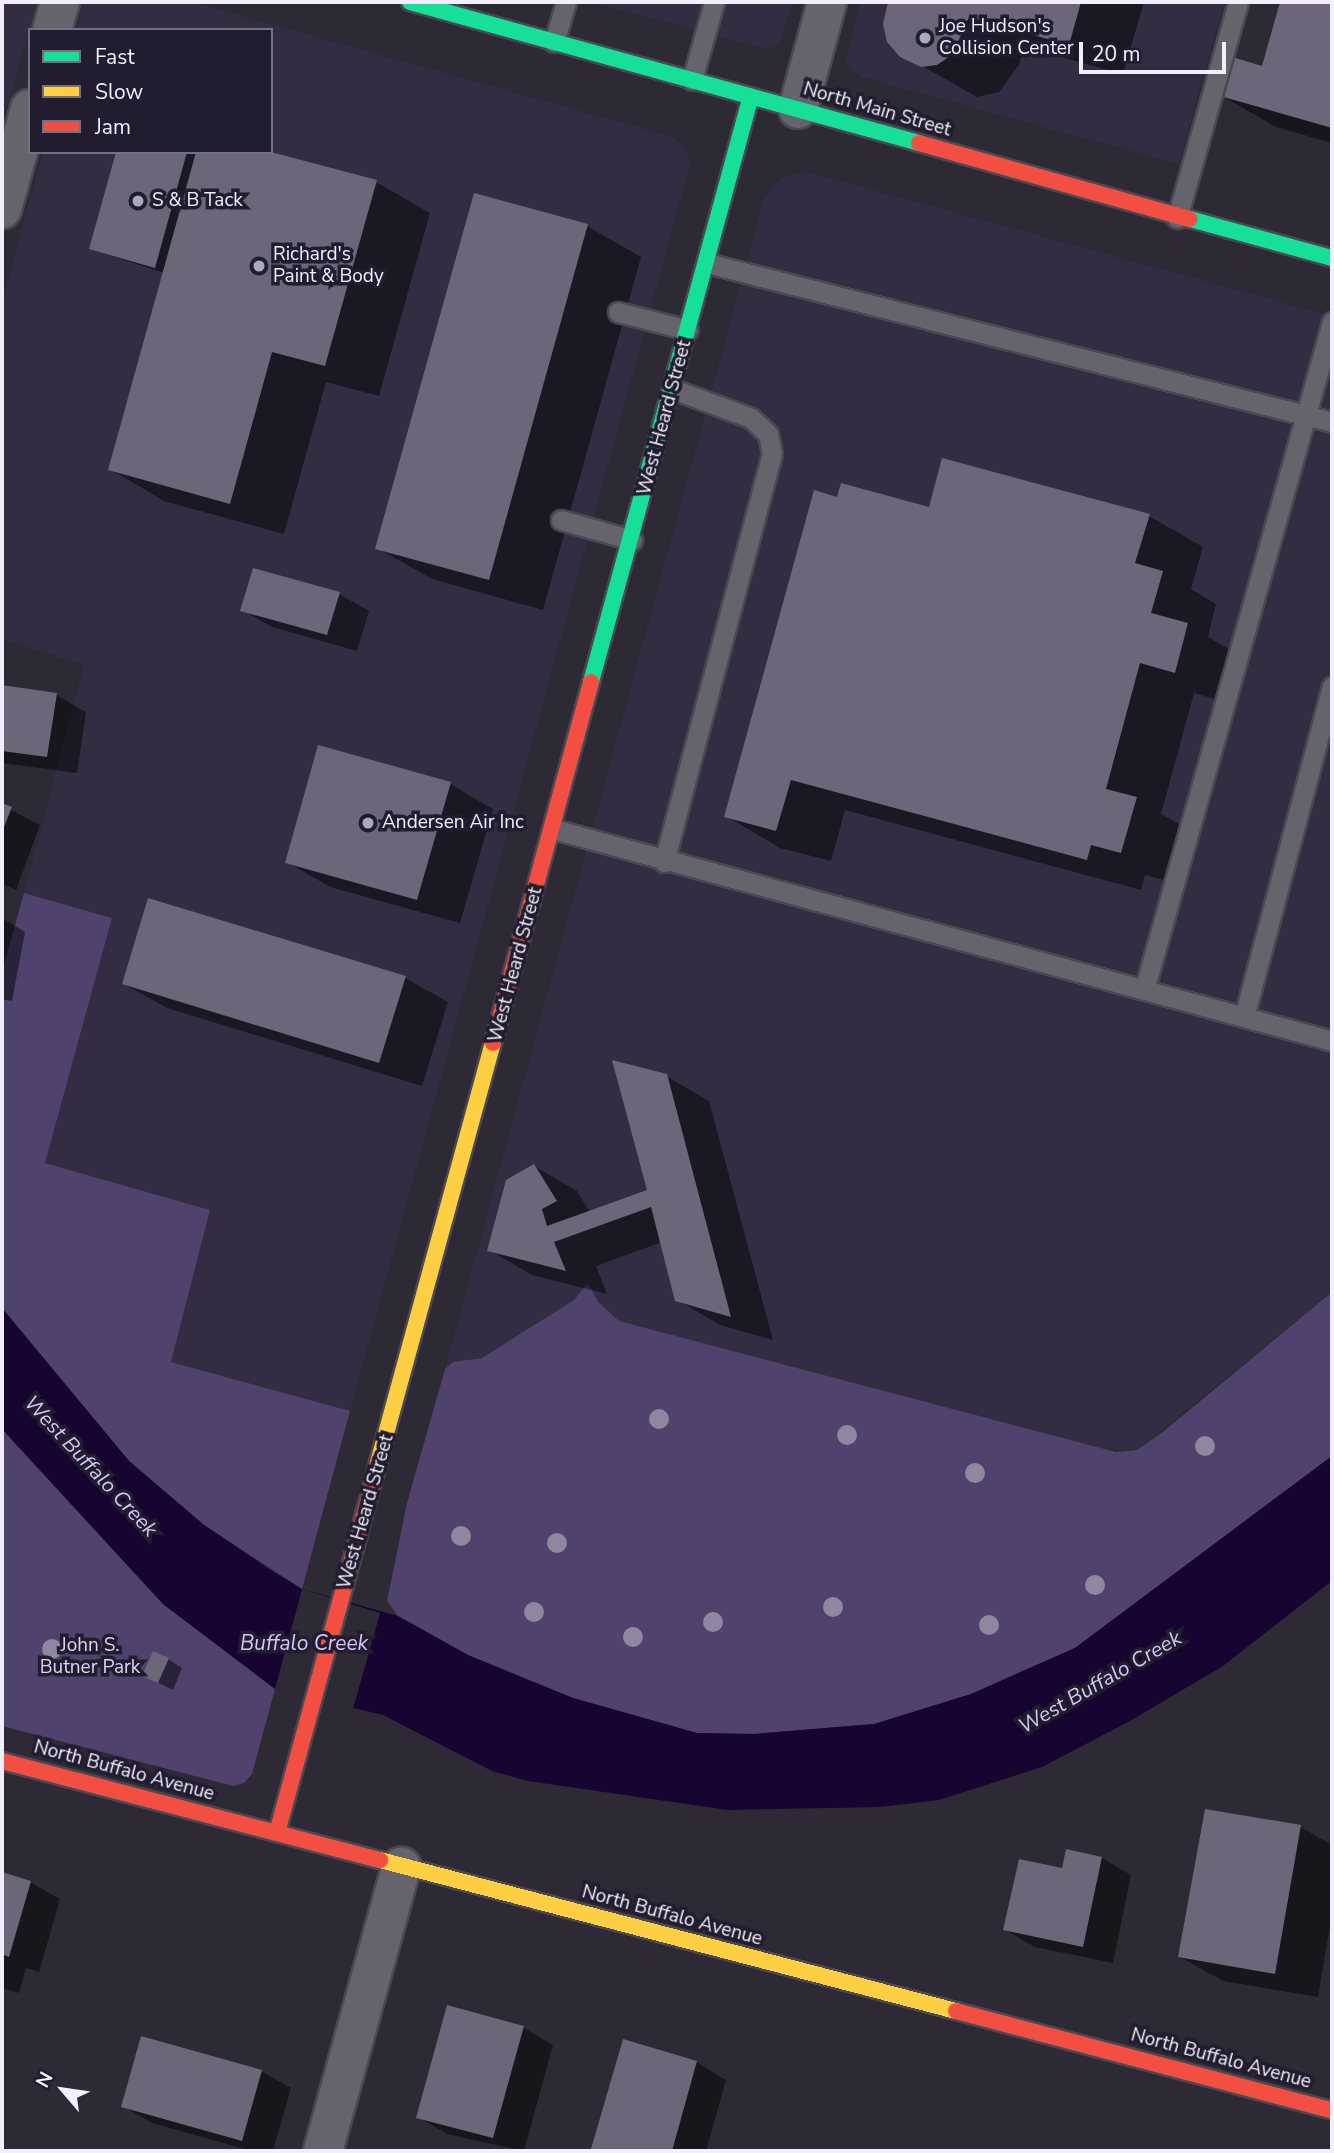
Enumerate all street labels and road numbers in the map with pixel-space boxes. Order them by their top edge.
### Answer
street label: North Main Street [801,78,953,142]
street label: West Heard Street [633,338,697,498]
street label: West Heard Street [484,885,548,1045]
street label: West Heard Street [333,1432,399,1592]
street label: North Buffalo Avenue [31,1736,217,1806]
street label: North Buffalo Avenue [579,1881,765,1951]
street label: North Buffalo Avenue [1128,2024,1314,2094]

